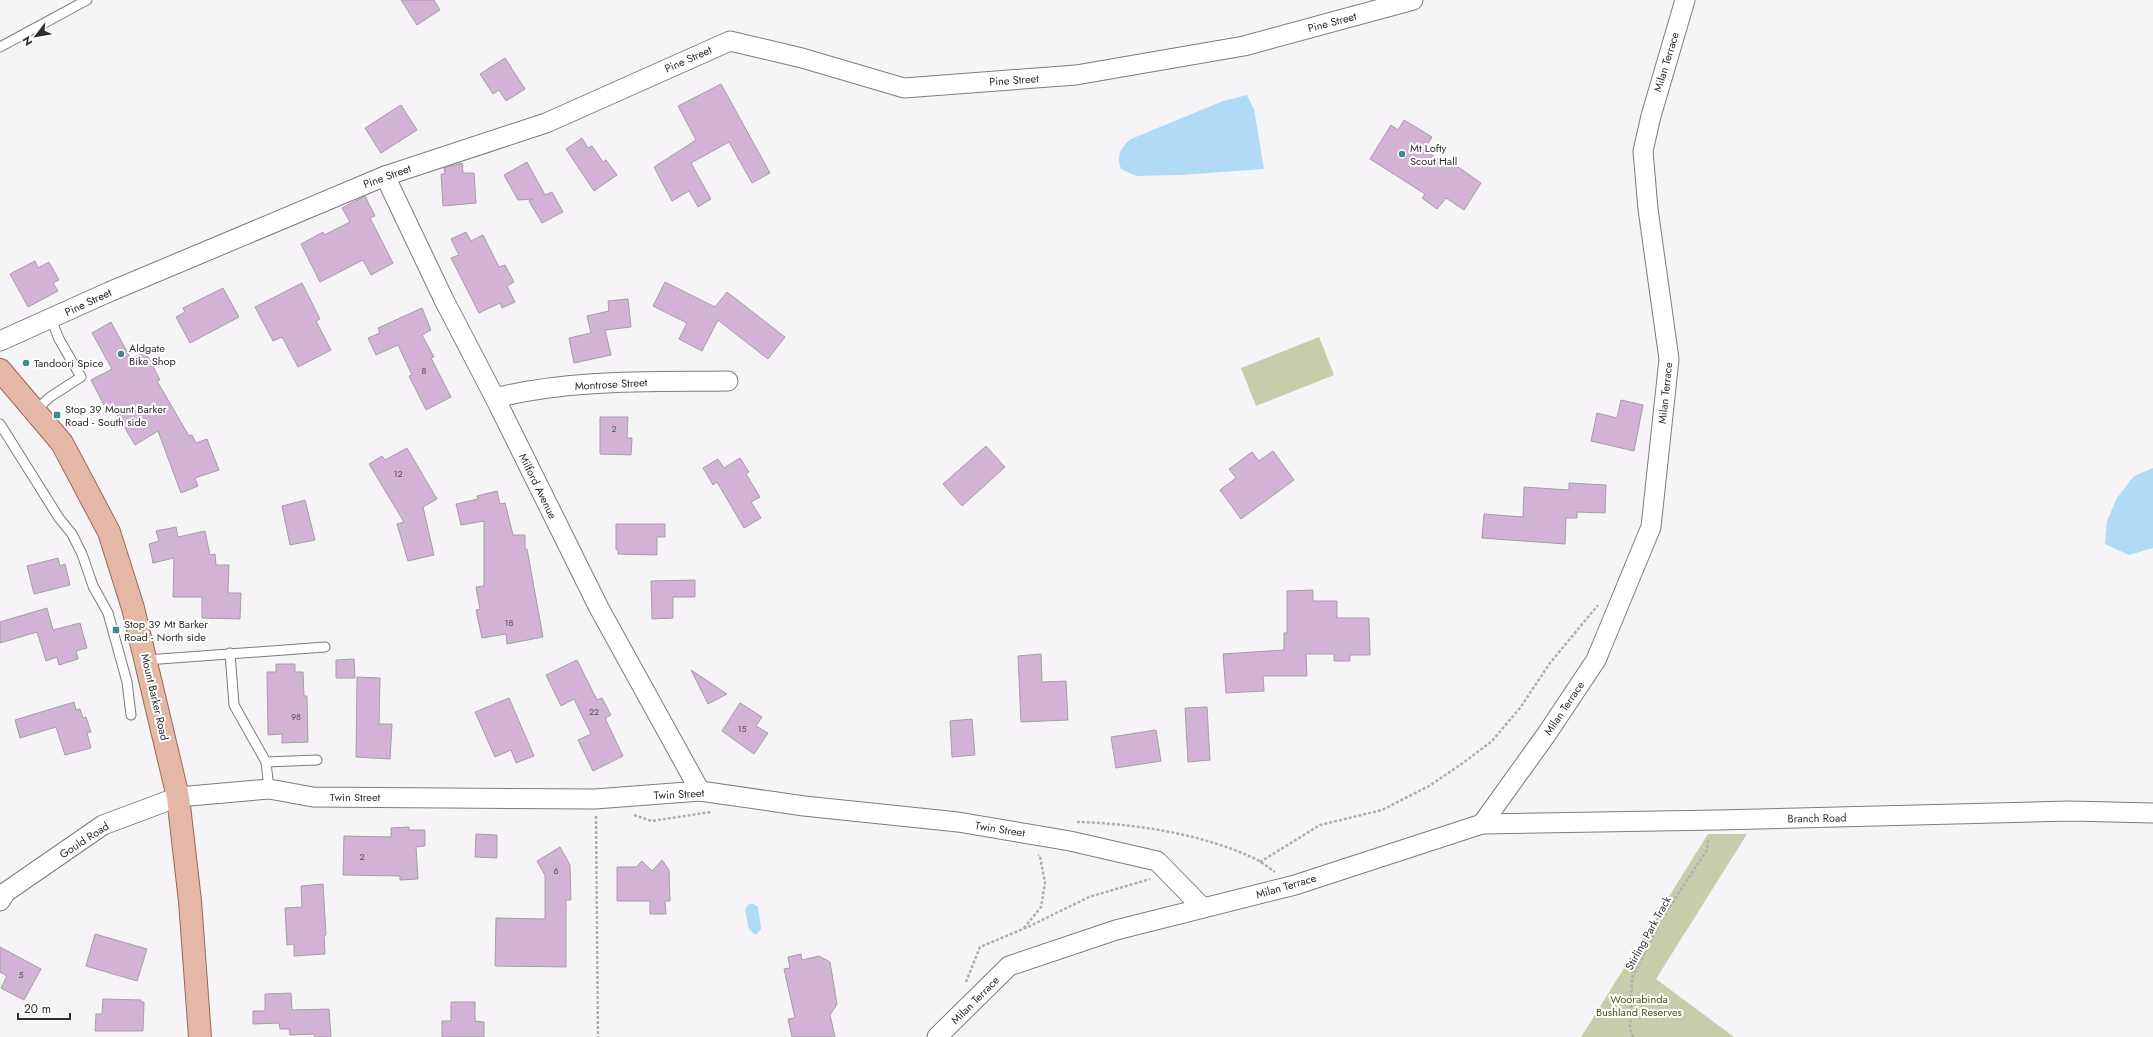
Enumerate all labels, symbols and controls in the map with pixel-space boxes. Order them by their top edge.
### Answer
street label: Pine Street [1306,8,1359,36]
north arrow [16,16,56,56]
street label: Milan Terrace [1649,30,1683,94]
text: N [18,33,37,49]
street label: Pine Street [662,41,714,76]
street label: Pine Street [989,70,1040,90]
place label: Mt Lofty Scout Hall [1410,140,1457,169]
marker: Mt Lofty Scout Hall [1397,149,1407,159]
street label: Pine Street [361,160,414,192]
street label: Pine Street [62,284,114,320]
place label: Aldgate Bike Shop [129,340,176,369]
marker: Aldgate Bike Shop [116,349,126,359]
place label: Tandoori Spice [34,355,104,371]
marker: Tandoori Spice [21,358,31,368]
street label: Milan Terrace [1654,361,1676,425]
house number: 8 [422,364,427,377]
street label: Montrose Street [574,374,648,394]
place label: Stop 39 Mount Barker Road - South side [65,401,167,430]
marker: Stop 39 Mount Barker Road - South side [52,410,62,420]
house number: 2 [611,422,617,435]
street label: Milford Avenue [515,451,561,522]
house number: 12 [393,467,403,480]
place label: Stop 39 Mt Barker Road - North side [124,616,208,645]
house number: 18 [505,616,514,629]
marker: Stop 39 Mt Barker Road - North side [111,625,121,635]
street label: Mount Barker Road [137,652,173,742]
street label: Milan Terrace [1540,678,1588,738]
house number: 22 [589,705,599,718]
house number: 98 [291,710,301,723]
house number: 15 [737,722,747,735]
street label: Twin Street [653,785,705,803]
street label: Twin Street [330,789,381,805]
street label: Branch Road [1787,809,1847,827]
street label: Twin Street [974,817,1027,841]
street label: Gould Road [56,818,112,862]
house number: 2 [359,850,365,863]
house number: 6 [553,864,559,877]
street label: Milan Terrace [1254,870,1318,902]
street label: Stirling Park Track [1621,893,1675,973]
house number: 5 [18,968,24,981]
street label: Milan Terrace [947,972,1003,1028]
park label: Woorabinda Bushland Reserves [1596,991,1683,1020]
scale bar [18,995,70,1021]
text: 20 m [24,1000,51,1018]

